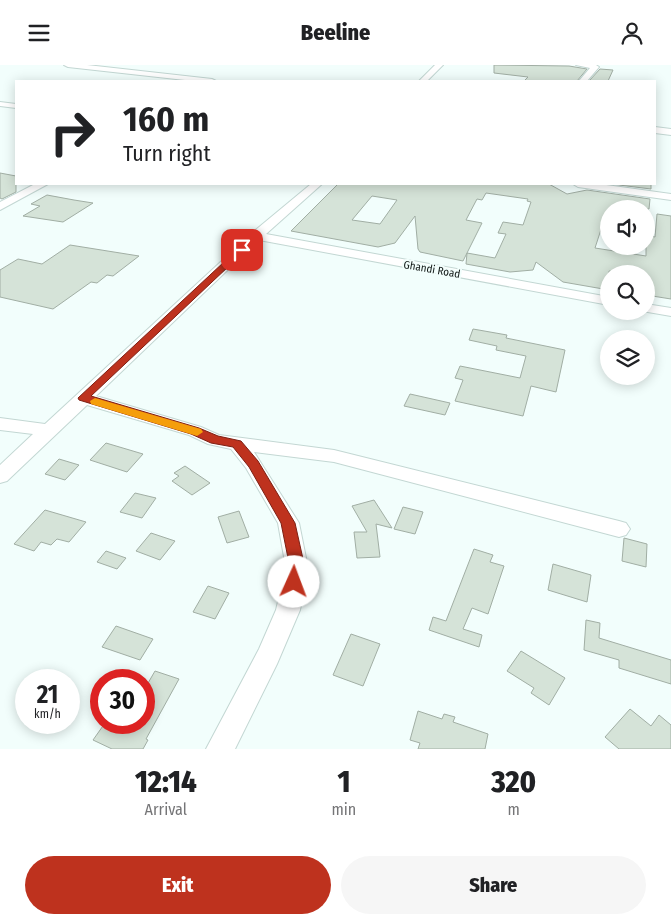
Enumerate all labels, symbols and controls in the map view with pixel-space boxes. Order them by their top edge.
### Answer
icon: menu [25,19,53,47]
text: Beeline [301,19,370,46]
icon: person [618,19,646,47]
text: 160 m [123,98,209,140]
icon: right [40,100,105,165]
text: Turn right [123,140,211,167]
map controls [600,200,655,385]
button: sound [600,200,655,255]
pin [221,229,263,271]
icon: arrive [228,236,256,264]
street label: Ghandi Road [403,258,461,281]
button: search [600,265,655,320]
button: layers [600,330,655,385]
position arrow [267,555,319,607]
speed limit sign: 30 [90,669,155,734]
text: 21 [37,680,58,710]
text: km/h [34,707,61,721]
text: 12:14 [135,764,197,800]
text: 1 [337,764,350,800]
text: 320 [491,764,536,800]
text: Arrival [145,800,187,819]
text: min [332,800,356,819]
text: m [507,800,520,819]
button: Exit [25,856,331,914]
button: Share [341,856,646,914]

